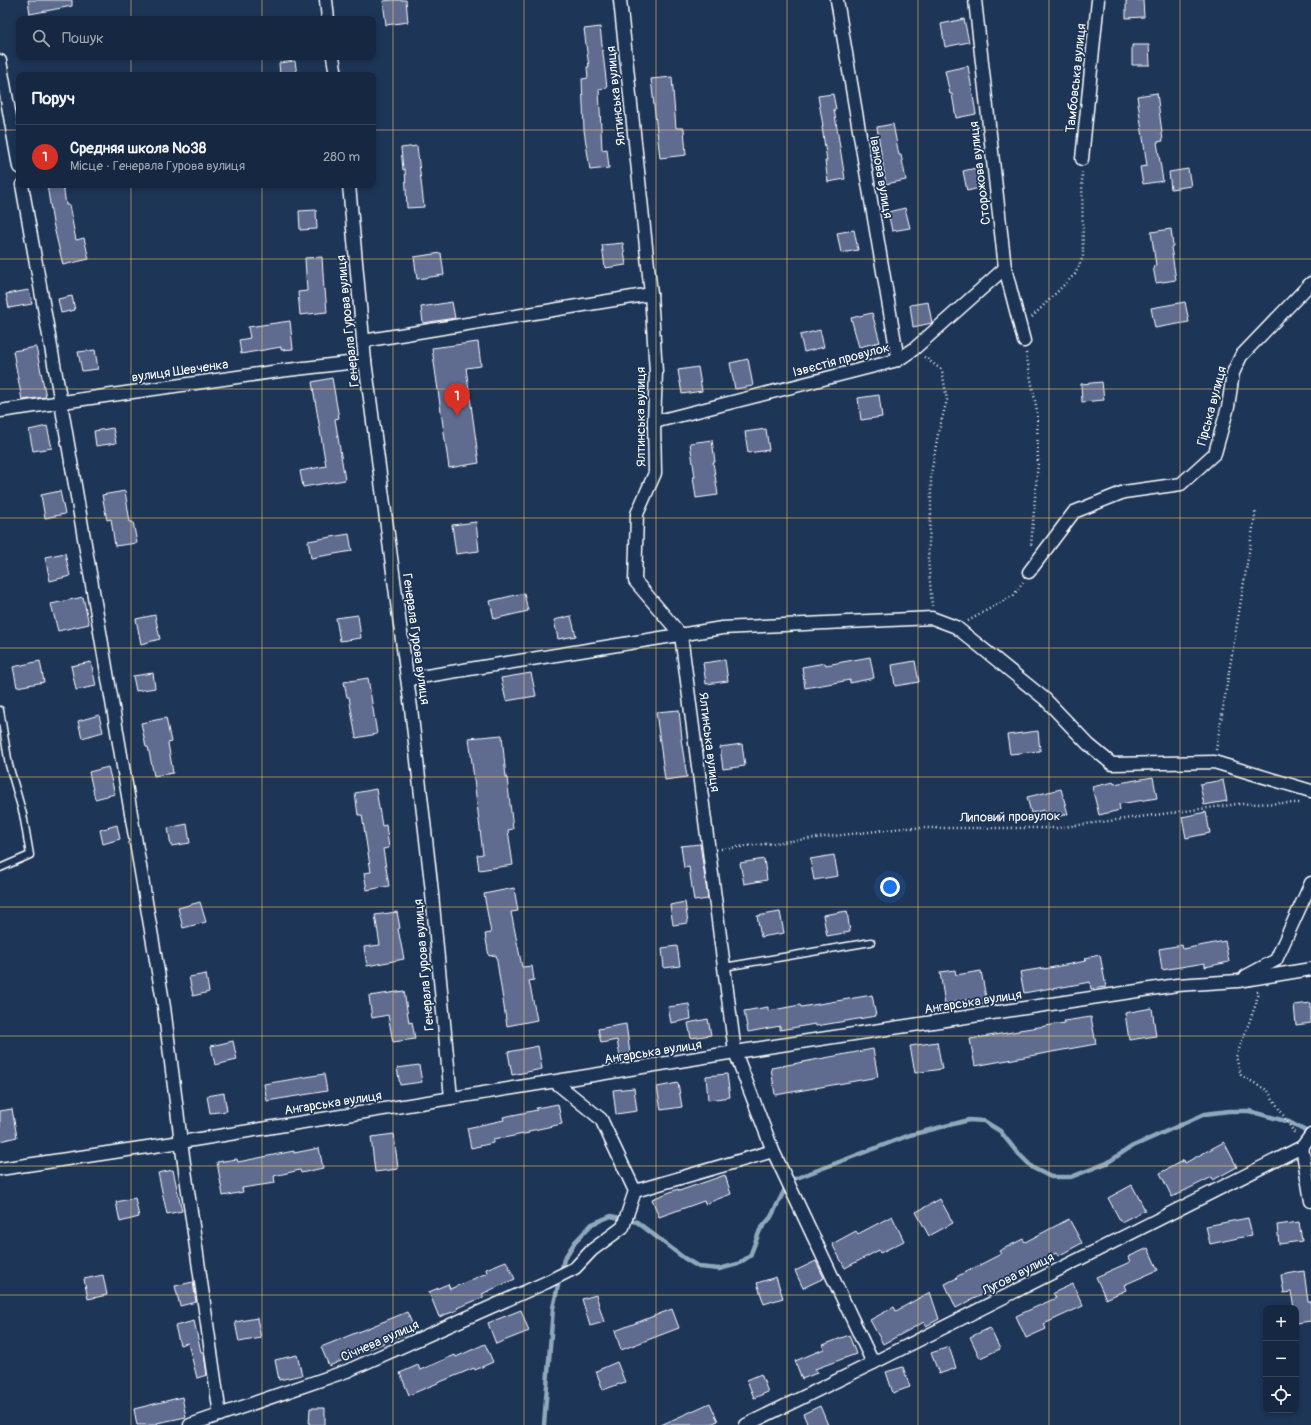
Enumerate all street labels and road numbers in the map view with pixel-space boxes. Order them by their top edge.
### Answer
street label: Тамбовська вулиця [1062,23,1090,133]
street label: Ялтинська вулиця [603,45,629,147]
street label: Сторожова вулиця [966,120,994,226]
street label: Іванова вулиця [866,134,896,220]
street label: Генерала Гурова вулиця [333,254,363,388]
street label: Ізвєстія провулок [791,339,891,381]
street label: вулиця Шевченка [131,356,229,386]
street label: Гірська вулиця [1194,364,1230,448]
street label: Ялтинська вулиця [633,367,649,467]
street label: Генерала Гурова вулиця [399,572,433,706]
street label: Ялтинська вулиця [695,691,723,793]
street label: Липовий провулок [959,808,1061,826]
street label: Генерала Гурова вулиця [410,898,438,1032]
street label: Ангарська вулиця [923,986,1023,1018]
street label: Ангарська вулиця [603,1036,703,1068]
street label: Ангарська вулиця [283,1087,383,1119]
street label: Лугова вулиця [978,1249,1057,1299]
street label: Січнева вулиця [338,1317,422,1365]

